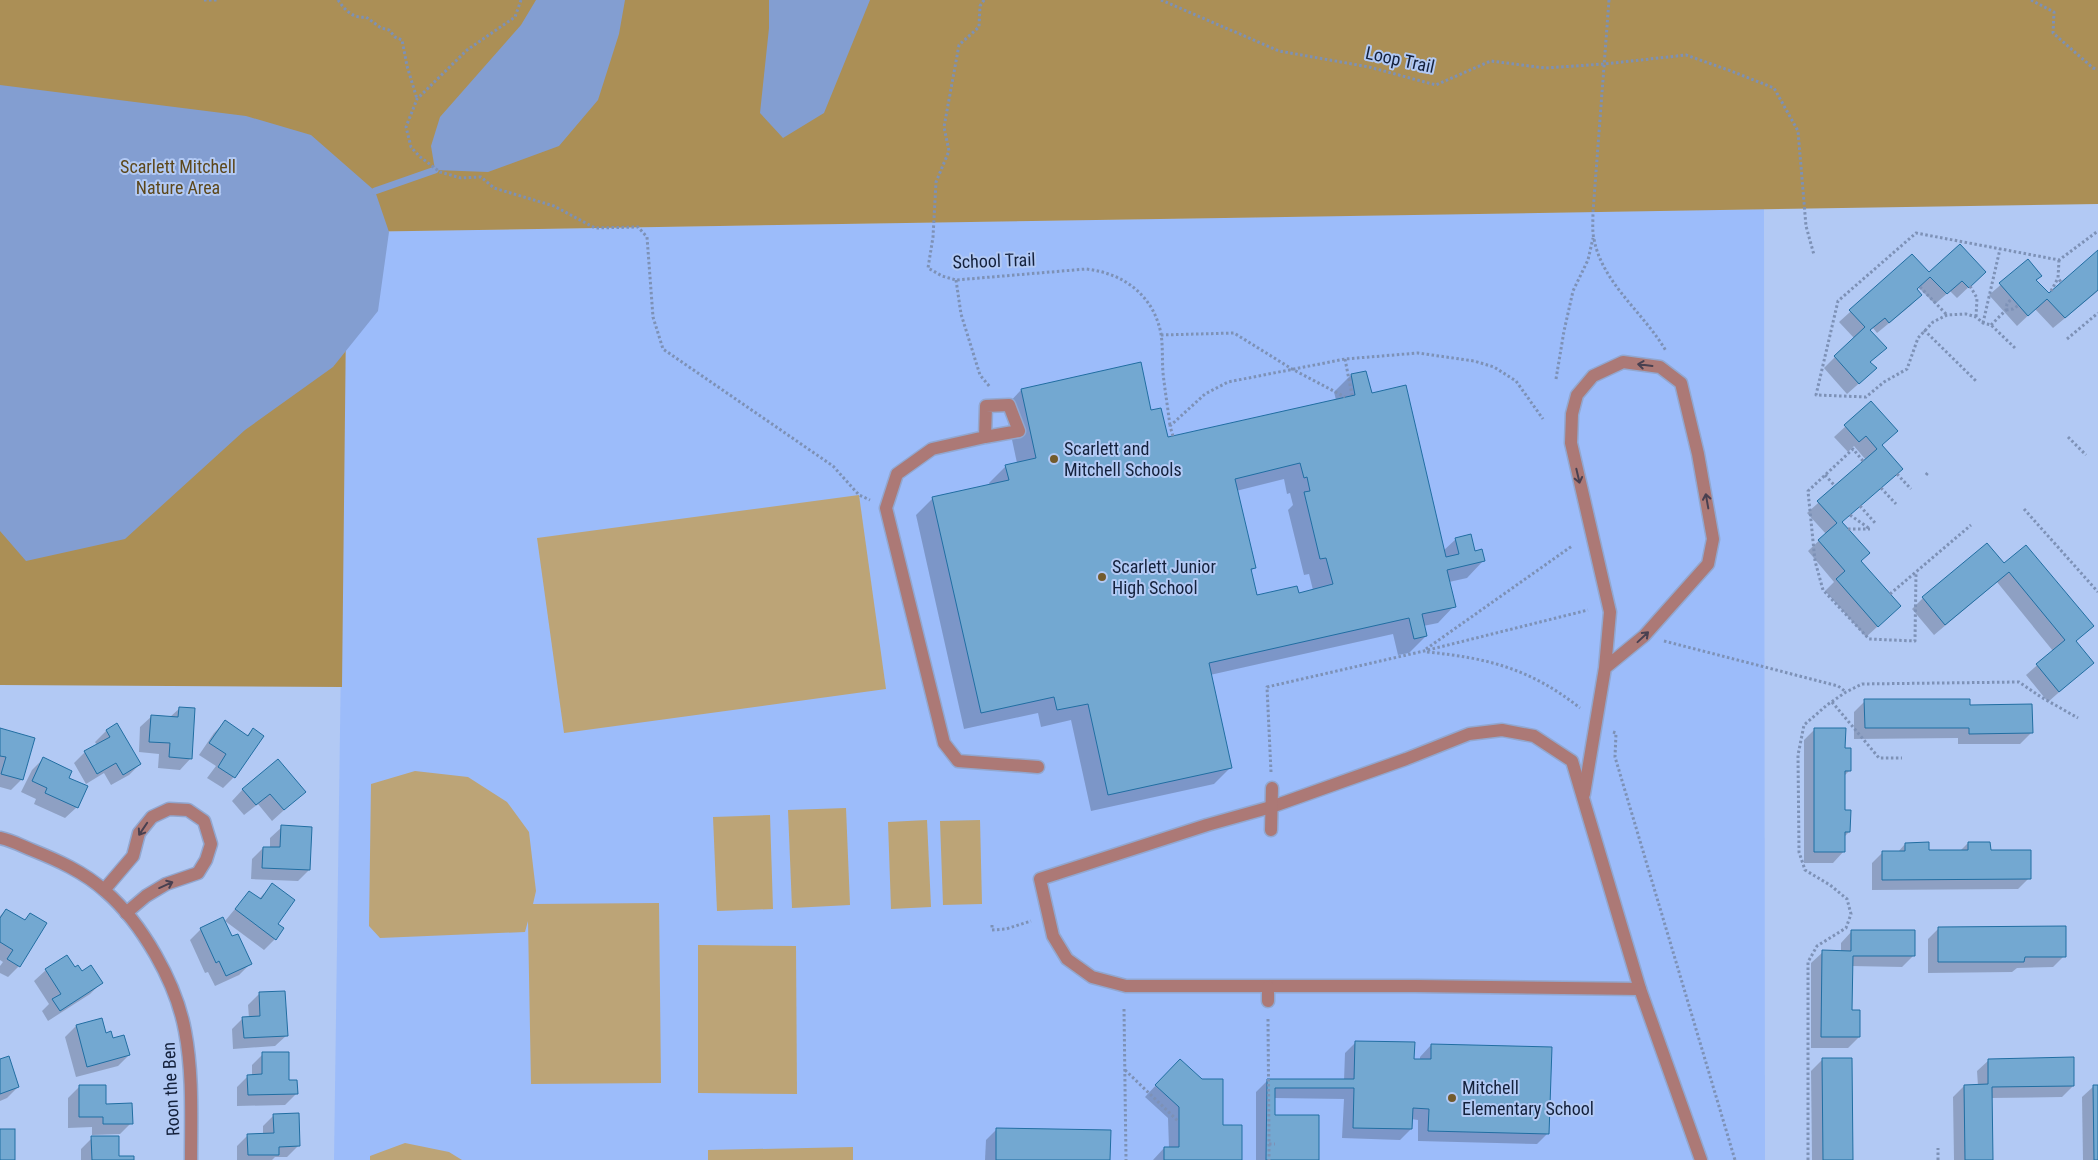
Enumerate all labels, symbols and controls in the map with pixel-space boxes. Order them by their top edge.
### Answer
street label: Loop Trail [1364,42,1437,77]
park label: Scarlett Mitchell Nature Area [120,156,236,198]
street label: School Trail [952,249,1036,272]
one-way arrow [1637,360,1653,370]
place label: Scarlett and Mitchell Schools [1064,438,1182,480]
marker: Scarlett and Mitchell Schools [1048,453,1060,465]
one-way arrow [1574,468,1583,484]
one-way arrow [1701,493,1711,509]
place label: Scarlett Junior High School [1112,556,1216,598]
marker: Scarlett Junior High School [1096,571,1108,583]
one-way arrow [1636,631,1649,643]
one-way arrow [138,822,148,836]
one-way arrow [158,880,173,890]
street label: Roon the Ben [158,1042,183,1137]
place label: Mitchell Elementary School [1462,1077,1594,1119]
marker: Mitchell Elementary School [1446,1092,1458,1104]

